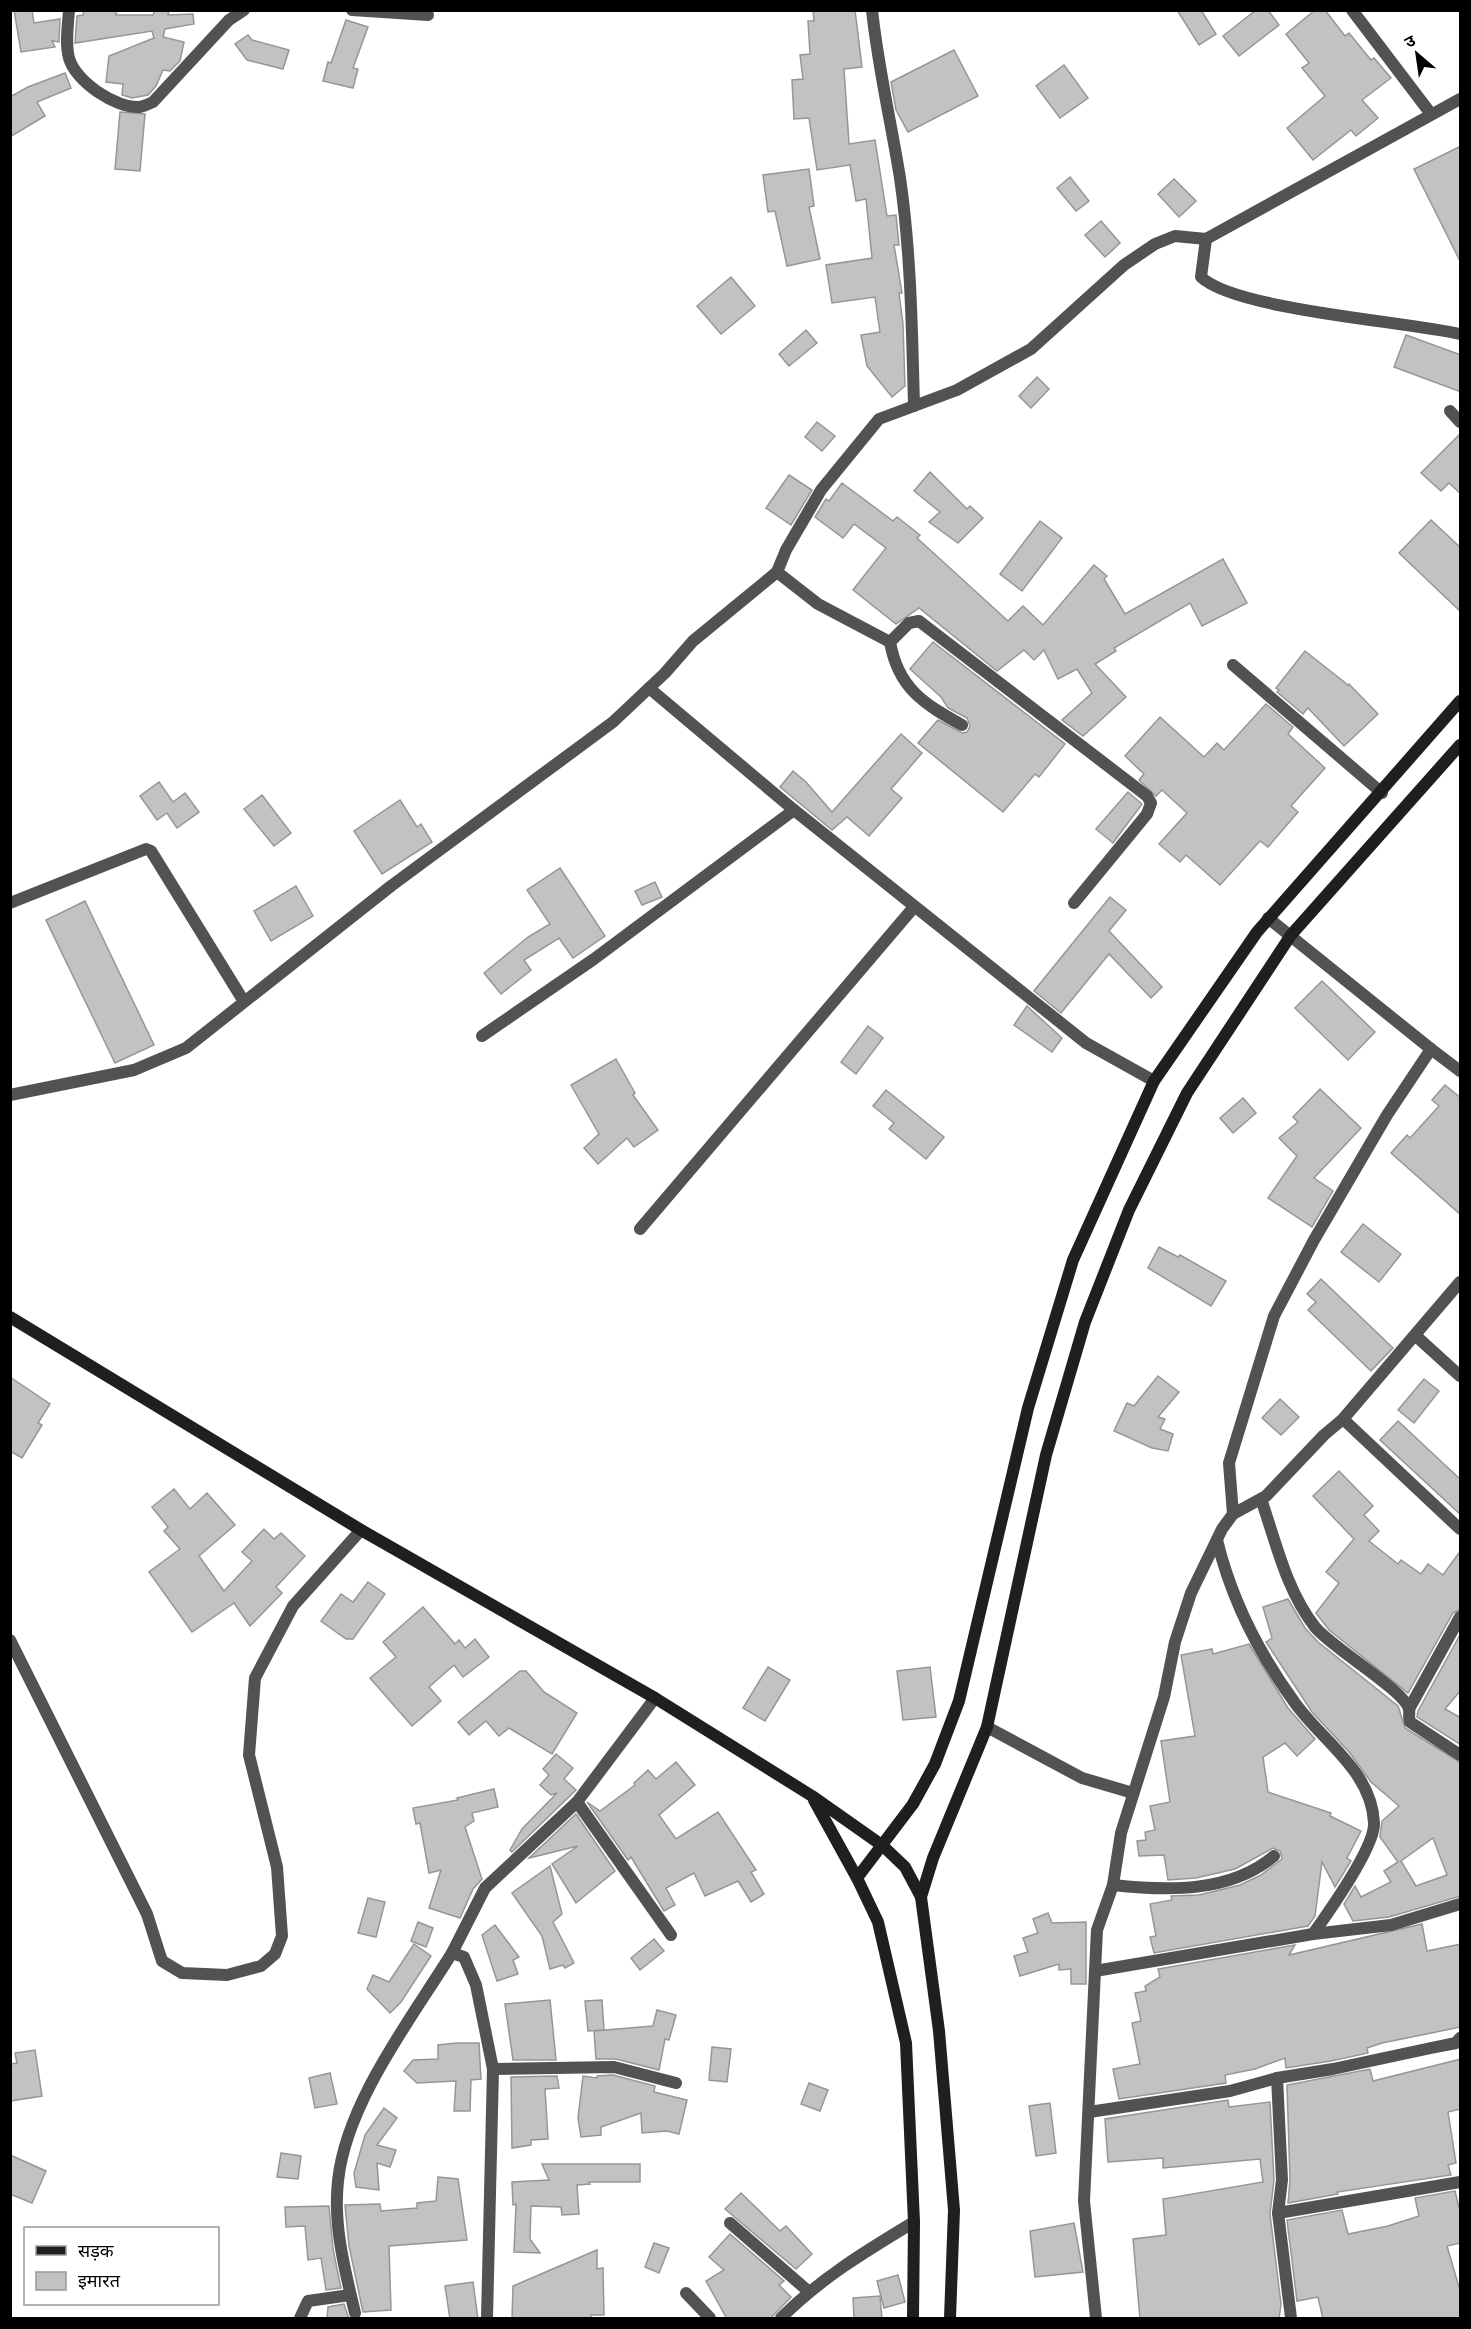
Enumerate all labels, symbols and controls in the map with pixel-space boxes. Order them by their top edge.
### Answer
north arrow [1387,24,1447,84]
text: उ [1401,30,1419,51]
legend [24,2227,219,2305]
text: सड़क [78,2239,115,2261]
text: इमारत [78,2269,121,2291]

